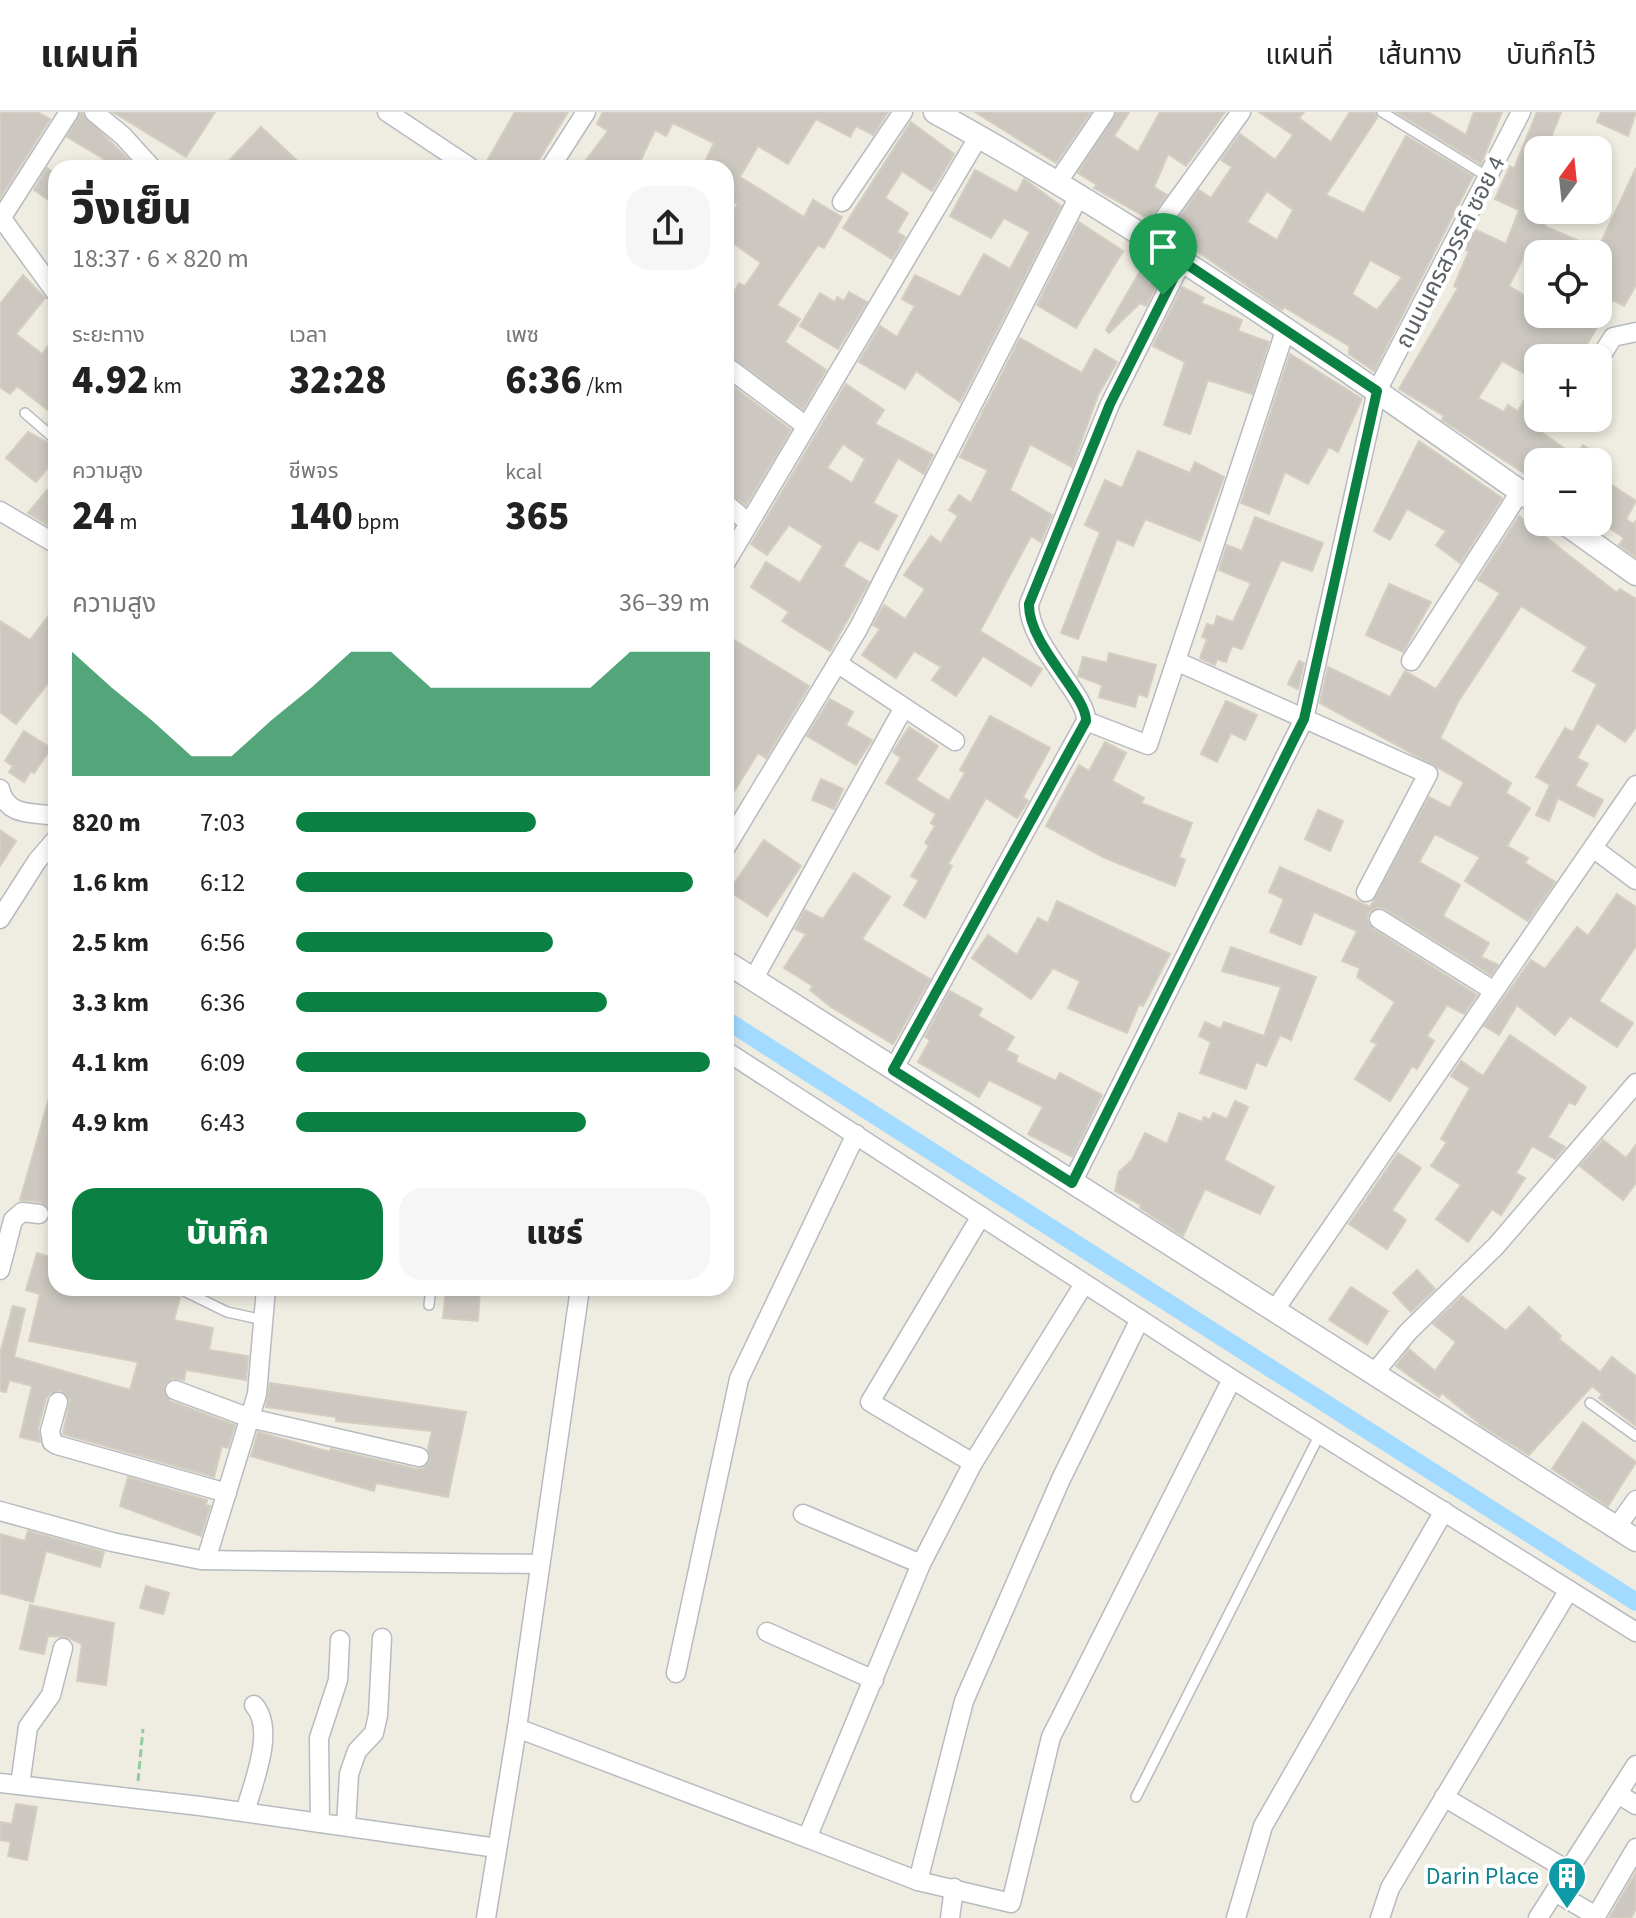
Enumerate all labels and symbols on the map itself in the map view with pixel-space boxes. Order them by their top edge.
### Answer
north arrow [1524,136,1612,224]
street label: ถนนนครสวรรค์ ซอย 4 [1387,150,1514,354]
pin [1129,213,1197,295]
building icon: Darin Place [1546,1855,1588,1910]
place label: Darin Place [1426,1859,1539,1894]

